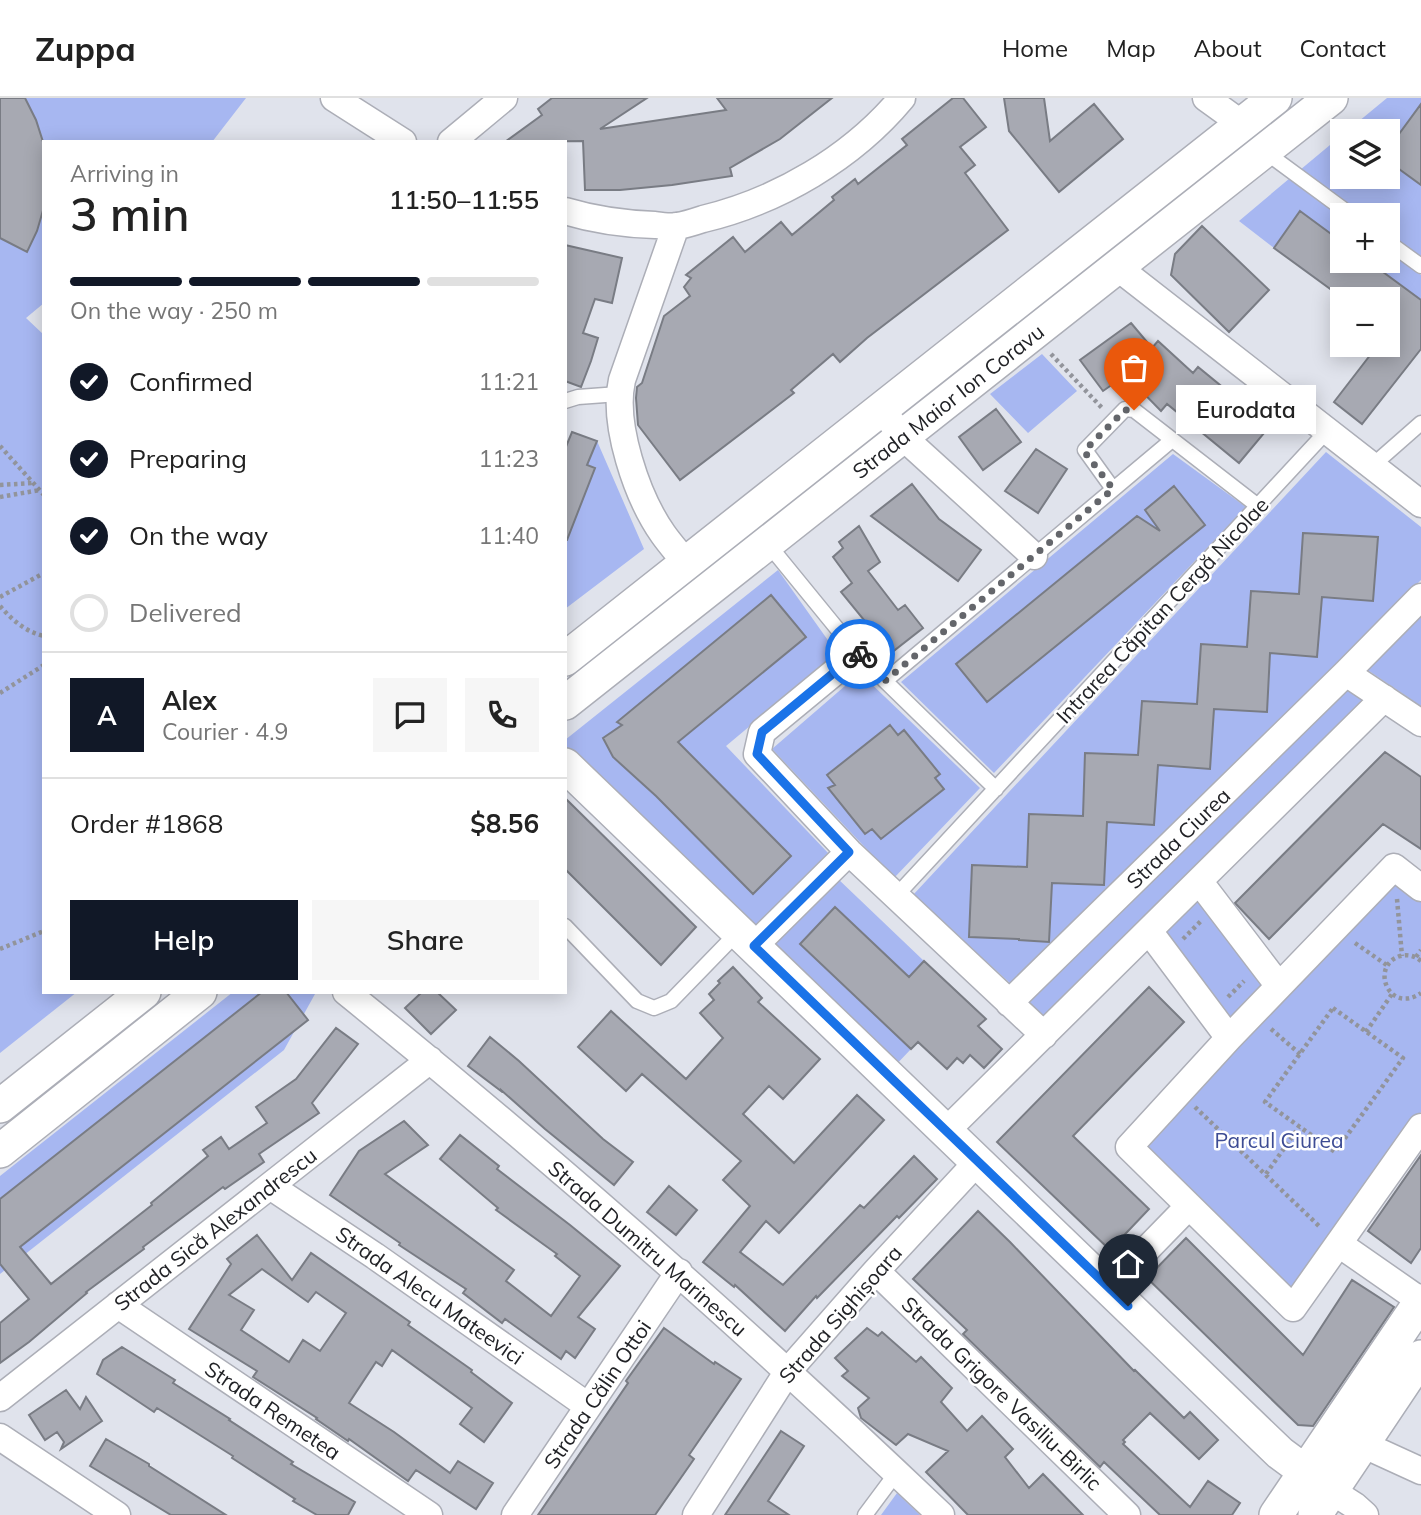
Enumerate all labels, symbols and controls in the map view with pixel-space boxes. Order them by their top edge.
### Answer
text: Zuppa [35,28,136,69]
text: Home [1002,33,1068,63]
text: Map [1106,33,1156,63]
text: About [1194,33,1262,63]
text: Contact [1300,33,1386,63]
map controls [1330,119,1400,357]
button: layers [1330,119,1400,189]
text: Arriving in [70,159,179,188]
text: 11:50–11:55 [389,183,539,216]
text: 3 min [70,185,189,243]
button: + [1330,203,1400,273]
button: − [1330,287,1400,357]
text: On the way · 250 m [70,296,278,325]
street label: Strada Maior Ion Coravu [847,318,1049,484]
pin [1104,338,1164,410]
icon: bag [1115,349,1153,387]
icon: check [70,363,108,401]
text: Confirmed [129,365,253,398]
text: 11:21 [479,367,539,396]
callout: Eurodata [1176,386,1316,434]
text: Eurodata [1196,395,1296,424]
icon: check [70,440,108,478]
text: Preparing [129,442,247,475]
text: 11:23 [479,444,539,473]
street label: Intrarea Căpitan Cergă Nicolae [1050,492,1274,728]
icon: check [70,517,108,555]
text: On the way [129,519,268,552]
text: 11:40 [479,521,539,550]
text: Delivered [129,596,242,629]
courier [825,619,895,689]
icon: bike [841,635,879,673]
button: chat [373,678,447,752]
button: phone [465,678,539,752]
text: Alex [162,684,217,717]
text: A [97,699,117,732]
text: Courier · 4.9 [162,717,288,746]
street label: Strada Ciurea [1121,782,1235,894]
text: Order #1868 [70,807,223,840]
text: $8.56 [470,807,539,840]
button: Help [70,900,298,980]
button: Share [312,900,539,980]
park label: Parcul Ciurea [1214,1127,1344,1153]
street label: Strada Sică Alexandrescu [108,1142,322,1316]
street label: Strada Dumitru Marinescu [543,1155,753,1341]
street label: Strada Alecu Mateevici [331,1220,529,1370]
pin [1098,1234,1158,1306]
street label: Strada Sighișoara [773,1240,908,1389]
icon: home [1109,1245,1147,1283]
street label: Strada Grigore Vasiliu-Birlic [897,1291,1107,1495]
street label: Strada Călin Ottoi [538,1315,656,1473]
street label: Strada Remetea [200,1355,346,1465]

